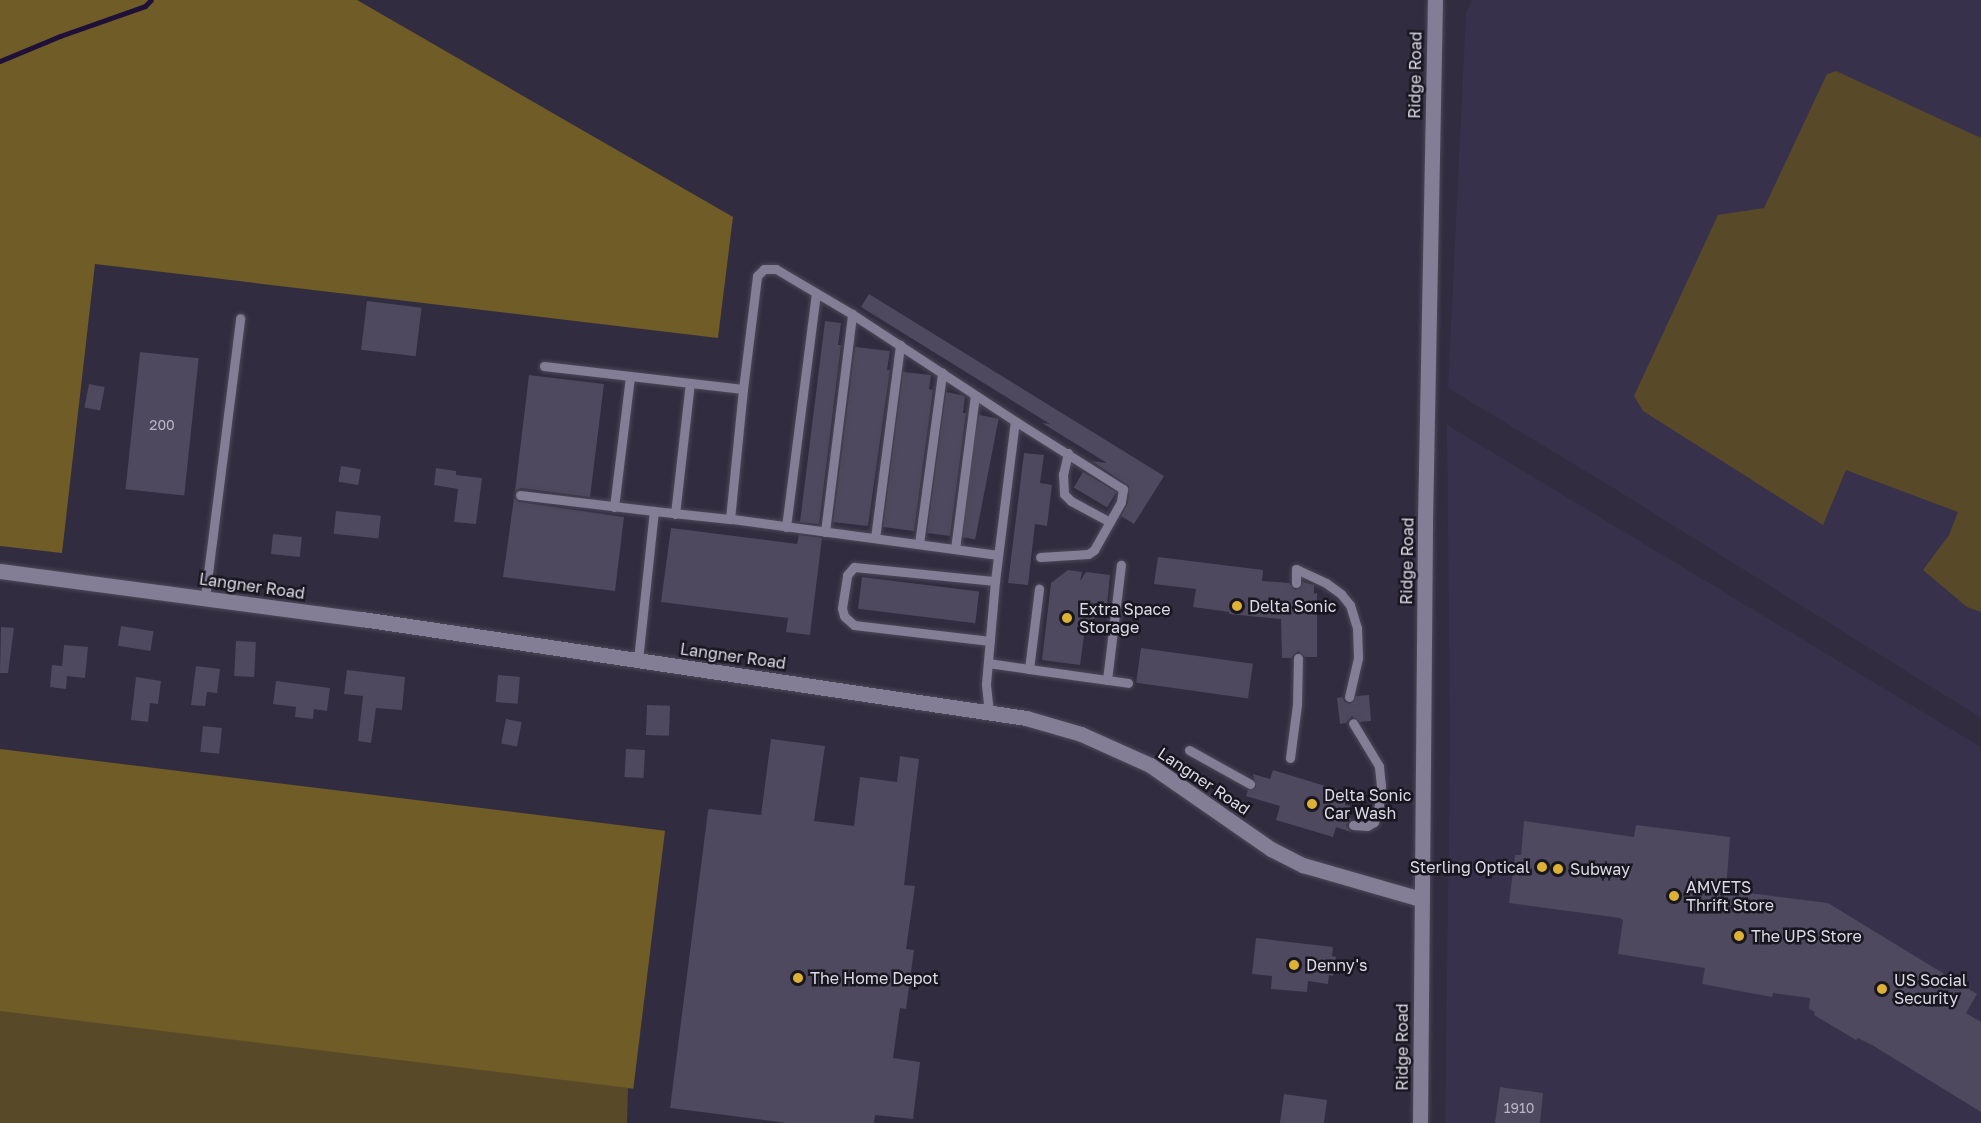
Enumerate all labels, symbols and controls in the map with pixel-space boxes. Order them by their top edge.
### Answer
street label: Ridge Road [1405,31,1425,119]
house number: 200 [149,417,175,433]
street label: Ridge Road [1397,517,1417,605]
street label: Langner Road [198,569,306,603]
place label: Delta Sonic [1249,596,1336,616]
place label: Extra Space Storage [1079,599,1171,637]
marker: Delta Sonic [1230,599,1244,613]
marker: Extra Space Storage [1060,611,1074,625]
street label: Langner Road [679,639,787,673]
street label: Langner Road [1154,743,1254,819]
place label: Delta Sonic Car Wash [1324,785,1411,823]
marker: Delta Sonic Car Wash [1305,797,1319,811]
place label: Sterling Optical [1410,857,1530,877]
place label: Subway [1570,859,1630,879]
marker: Sterling Optical [1535,860,1549,874]
marker: Subway [1551,862,1565,876]
place label: AMVETS Thrift Store [1686,877,1774,915]
marker: AMVETS Thrift Store [1667,889,1681,903]
place label: The UPS Store [1751,926,1862,946]
marker: The UPS Store [1732,929,1746,943]
place label: Denny's [1306,955,1367,975]
marker: Denny's [1287,958,1301,972]
place label: The Home Depot [810,968,939,988]
place label: US Social Security [1894,970,1967,1008]
marker: The Home Depot [791,971,805,985]
marker: US Social Security [1875,982,1889,996]
street label: Ridge Road [1392,1003,1412,1091]
house number: 1910 [1504,1100,1534,1116]

